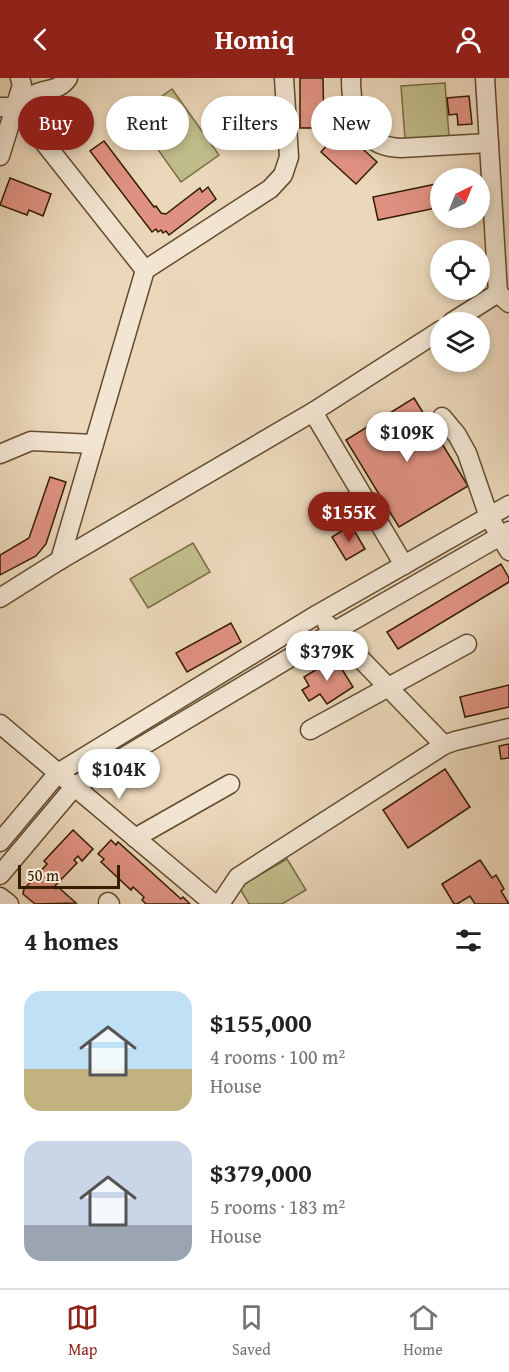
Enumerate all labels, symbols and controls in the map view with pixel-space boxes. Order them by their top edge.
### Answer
text: Homiq [215,19,294,59]
icon: back [24,23,57,56]
icon: person [452,23,485,56]
chip: Buy [18,96,94,150]
chip: Rent [106,96,189,150]
chip: Filters [201,96,299,150]
chip: New [311,96,392,150]
north arrow [430,168,490,228]
map controls [430,168,490,372]
button: locate [430,240,490,300]
button: layers [430,312,490,372]
pin: $109K [365,412,449,463]
text: $109K [380,417,434,446]
pin: $155K [307,492,391,543]
text: $155K [322,497,376,526]
pin: $379K [285,631,369,682]
text: $379K [300,636,354,665]
pin: $104K [77,749,161,800]
text: $104K [92,754,146,783]
scale bar [18,862,120,890]
text: 50 m [27,863,59,887]
text: 4 homes [24,921,119,960]
icon: filters [452,924,485,957]
text: $155,000 [210,1003,312,1042]
icon: home [72,1015,144,1087]
text: 4 rooms · 100 m² [210,1042,345,1071]
text: House [210,1071,262,1100]
text: $379,000 [210,1153,312,1192]
icon: home [72,1165,144,1237]
text: 5 rooms · 183 m² [210,1192,345,1221]
text: House [210,1221,262,1250]
tab: Map [66,1301,99,1361]
tab: Saved [232,1301,271,1361]
tab: Home [403,1301,443,1361]

